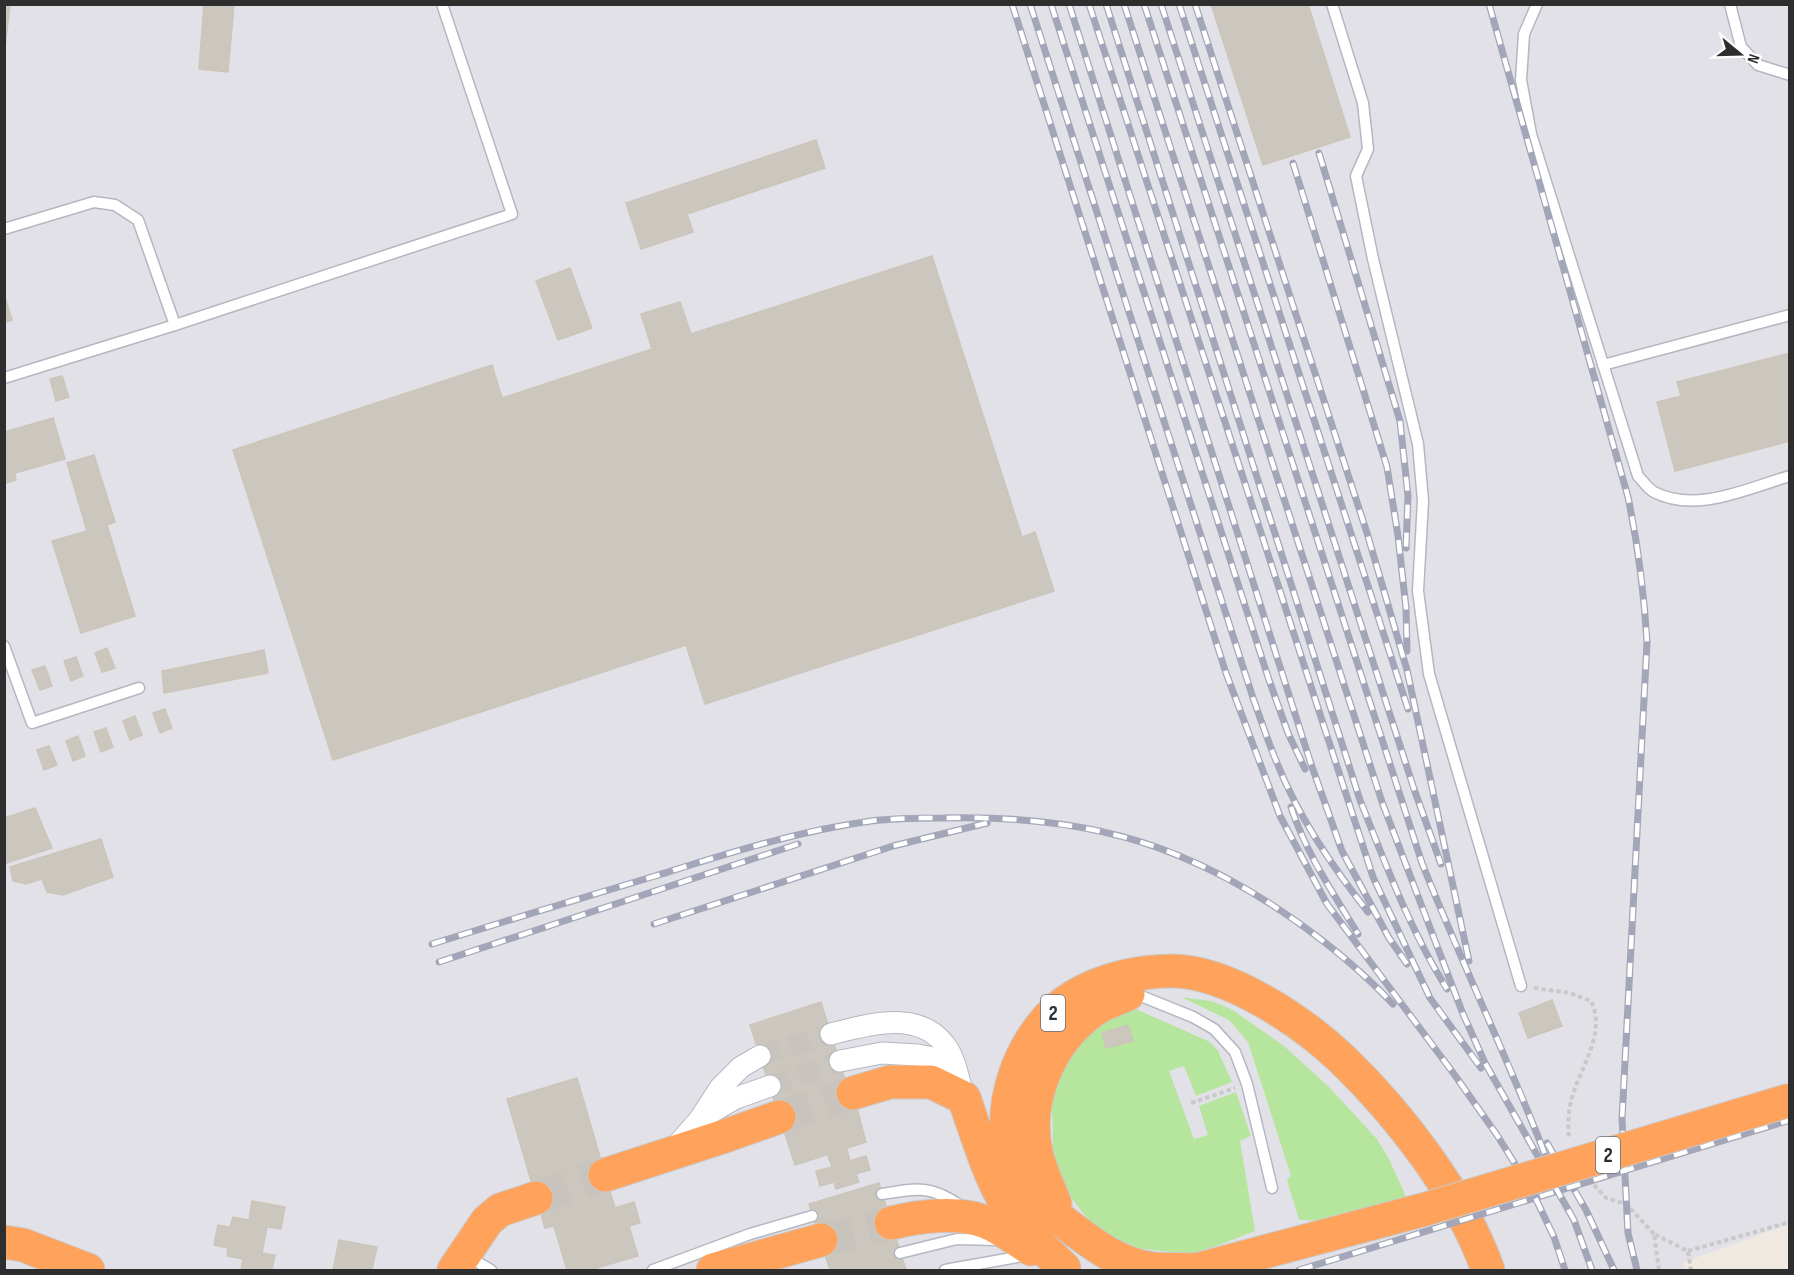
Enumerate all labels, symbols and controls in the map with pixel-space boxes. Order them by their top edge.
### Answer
north arrow [1710,24,1770,84]
text: N [1742,51,1763,66]
road number: 2 [1041,995,1065,1031]
road number: 2 [1596,1137,1620,1173]

